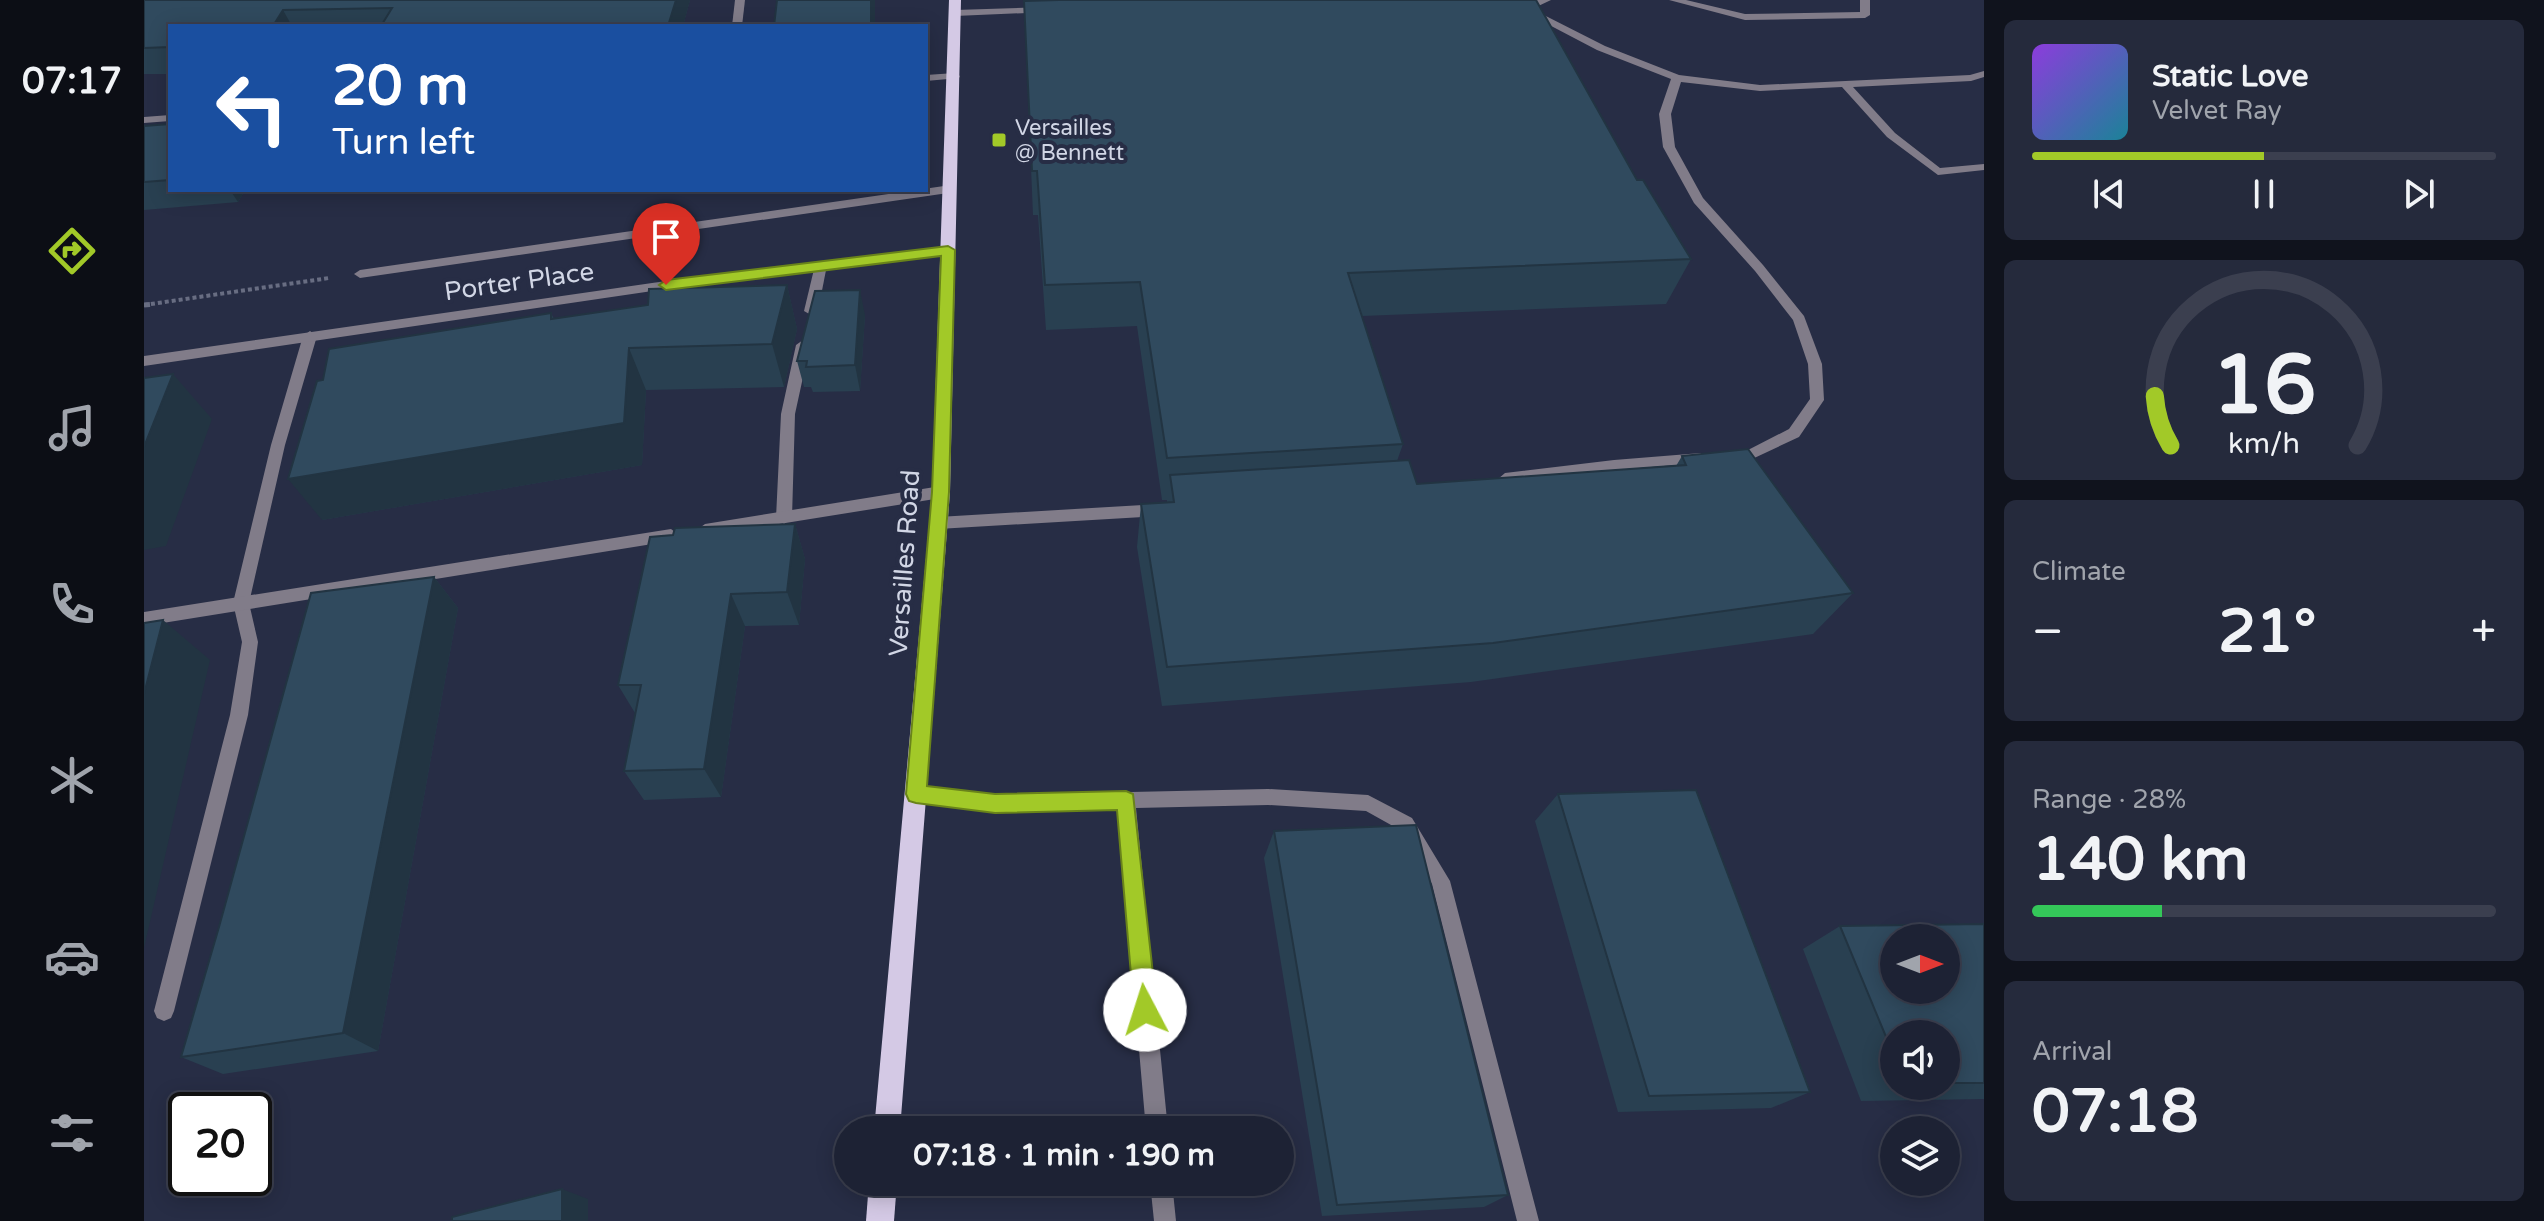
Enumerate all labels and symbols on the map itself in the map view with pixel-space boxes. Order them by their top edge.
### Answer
place label: Versailles @ Bennett [1015,115,1124,166]
marker: Versailles @ Bennett [990,131,1008,149]
pin [632,203,700,285]
street label: Porter Place [442,256,596,307]
street label: Versailles Road [883,469,926,657]
north arrow [1880,924,1960,1004]
position arrow [1103,968,1187,1052]
speed limit sign: 20 [168,1092,272,1196]

